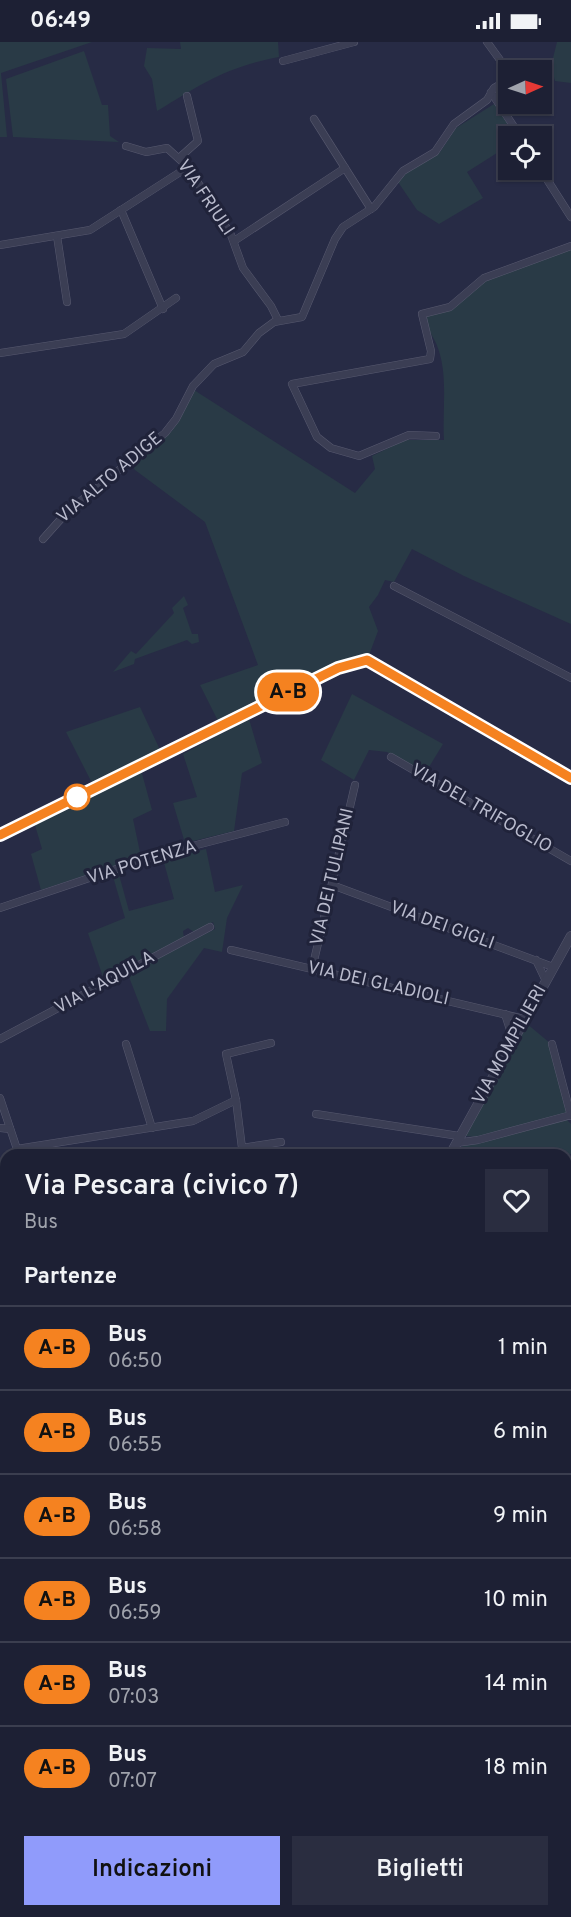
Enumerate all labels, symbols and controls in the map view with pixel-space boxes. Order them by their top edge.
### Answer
text: 06:49 [30,8,91,35]
north arrow [498,60,552,114]
map controls [498,60,552,180]
button: locate [498,126,552,180]
street label: VIA FRIULI [171,156,239,240]
street label: VIA ALTO ADIGE [53,427,167,529]
line badge: A-B [254,672,322,712]
text: A-B [269,679,307,706]
street label: VIA DEL TRIFOGLIO [406,759,556,859]
unlabelled marker [64,784,90,810]
street label: VIA DEI TULIPANI [306,806,360,948]
street label: VIA POTENZA [85,835,199,891]
street label: VIA DEI GIGLI [387,896,497,956]
street label: VIA L'AQUILA [51,946,159,1020]
street label: VIA DEI GLADIOLI [305,957,451,1011]
street label: VIA MOMPILIERI [468,981,552,1109]
text: Via Pescara (civico 7) [24,1169,299,1205]
button: heart [485,1169,548,1232]
text: Bus [24,1210,58,1236]
text: Partenze [24,1264,117,1291]
text: Bus [108,1322,147,1349]
text: A-B [38,1335,76,1362]
text: 1 min [498,1335,548,1362]
text: 06:50 [108,1349,163,1375]
text: Bus [108,1406,147,1433]
text: A-B [38,1419,76,1446]
text: 6 min [493,1419,548,1446]
text: 06:55 [108,1433,162,1459]
text: Bus [108,1490,147,1517]
text: A-B [38,1503,76,1530]
text: 9 min [493,1503,548,1530]
text: 06:58 [108,1517,162,1543]
text: Bus [108,1574,147,1601]
text: A-B [38,1587,76,1614]
text: 10 min [484,1587,548,1614]
text: 06:59 [108,1601,161,1627]
text: Bus [108,1658,147,1685]
text: A-B [38,1671,76,1698]
text: 14 min [485,1671,548,1698]
text: 07:03 [108,1685,159,1711]
text: Bus [108,1742,147,1769]
text: A-B [38,1755,76,1782]
text: 18 min [485,1755,548,1782]
text: 07:07 [108,1769,157,1795]
button: Indicazioni [24,1836,280,1905]
button: Biglietti [292,1836,548,1905]

